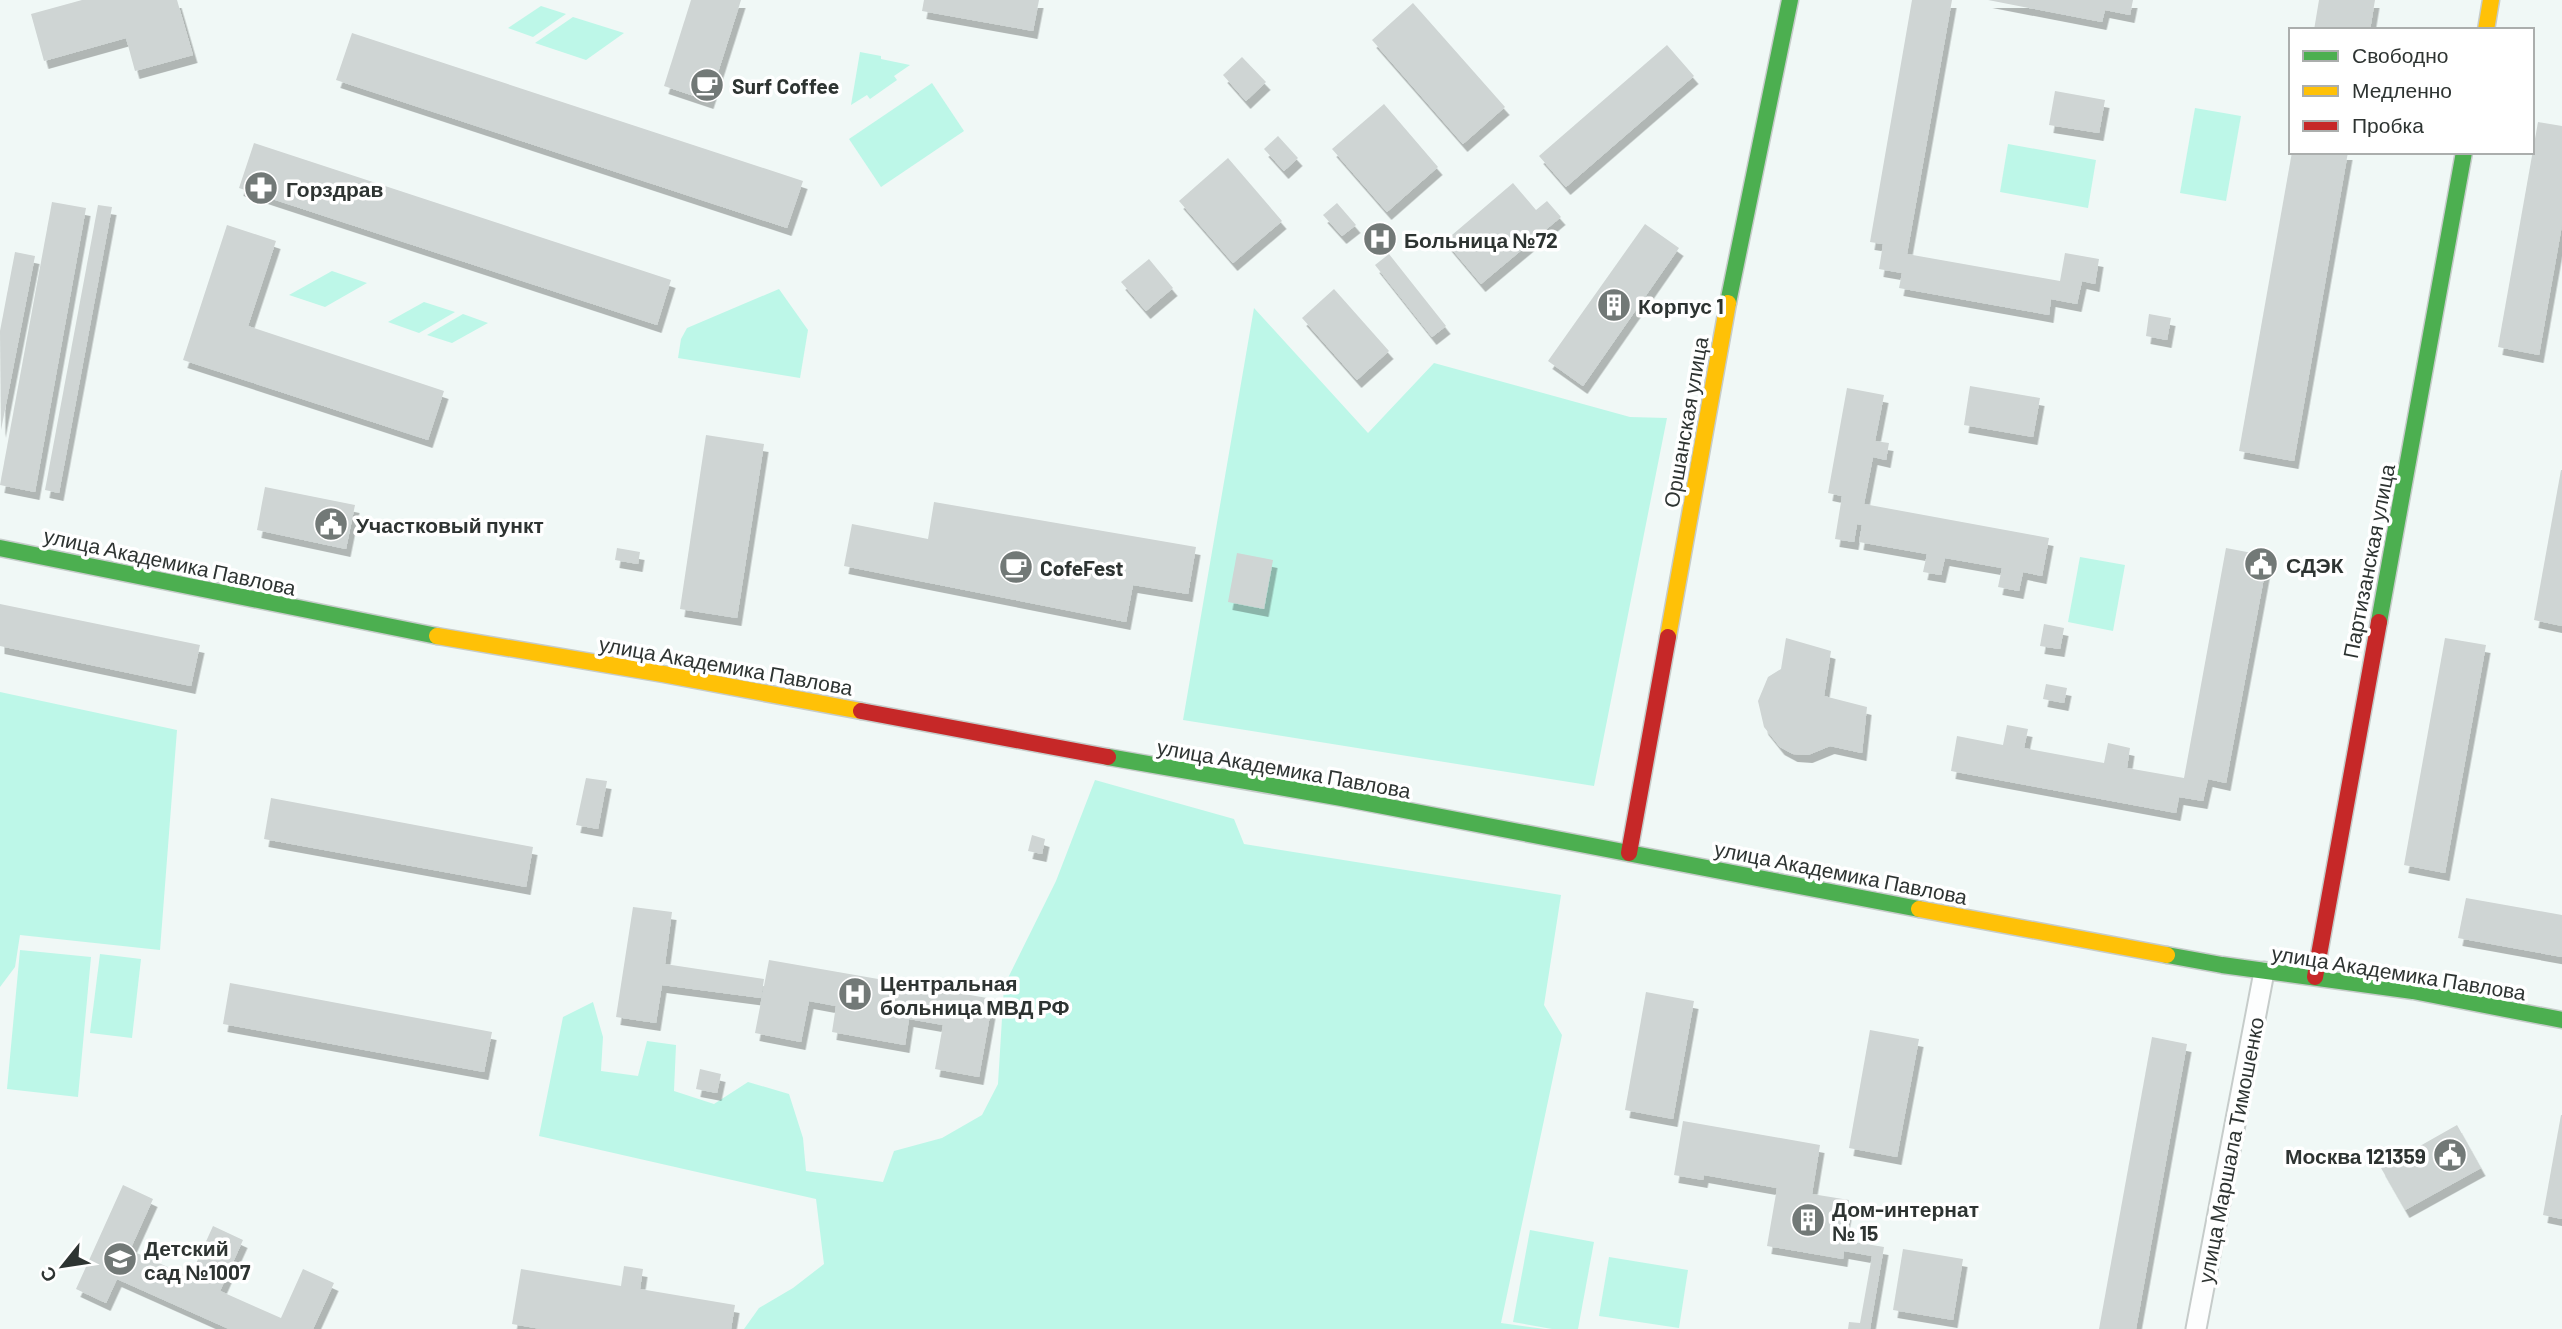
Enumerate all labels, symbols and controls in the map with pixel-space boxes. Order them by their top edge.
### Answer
legend [2289,28,2534,154]
text: Свободно [2352,42,2449,67]
cafe icon: Surf Coffee [688,66,726,104]
place label: Surf Coffee [732,73,839,98]
text: Медленно [2352,77,2452,102]
text: Пробка [2352,112,2424,137]
pharmacy icon: Горздрав [242,169,280,207]
place label: Горздрав [286,176,384,201]
hospital icon: Больница №72 [1361,220,1399,258]
place label: Больница №72 [1404,227,1558,252]
building icon: Корпус 1 [1595,286,1633,324]
place label: Корпус 1 [1638,293,1724,318]
street label: Оршанская улица [1658,334,1712,509]
street label: Партизанская улица [2337,461,2399,660]
public building icon: Участковый пункт [312,505,350,543]
place label: Участковый пункт [356,512,544,537]
street label: улица Академика Павлова [42,522,299,600]
public building icon: СДЭК [2242,545,2280,583]
cafe icon: CofeFest [997,548,1035,586]
place label: СДЭК [2286,552,2344,577]
place label: CofeFest [1040,555,1123,580]
street label: улица Академика Павлова [597,630,855,700]
street label: улица Академика Павлова [1155,733,1413,803]
street label: улица Академика Павлова [1712,835,1970,909]
street label: улица Академика Павлова [2270,940,2528,1005]
place label: Центральная больница МВД РФ [880,970,1069,1019]
hospital icon: Центральная больница МВД РФ [836,975,874,1013]
street label: улица Маршала Тимошенко [2192,1015,2268,1285]
public building icon: Москва 121359 [2431,1136,2469,1174]
place label: Москва 121359 [2285,1143,2426,1168]
place label: Дом-интернат № 15 [1832,1196,1979,1245]
building icon: Дом-интернат № 15 [1789,1201,1827,1239]
north arrow [28,1231,98,1301]
place label: Детский сад №1007 [144,1235,251,1284]
school or university icon: Детский сад №1007 [101,1240,139,1278]
text: С [34,1263,61,1286]

